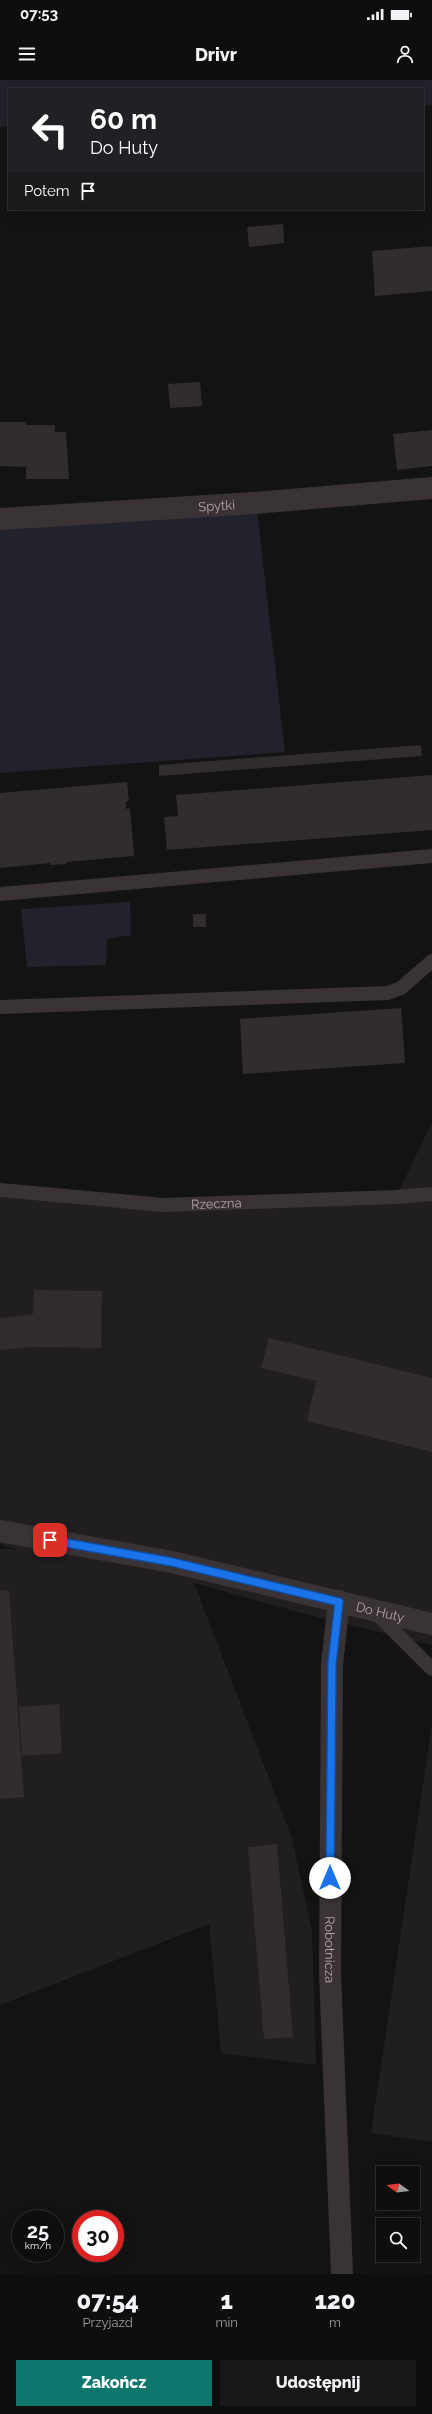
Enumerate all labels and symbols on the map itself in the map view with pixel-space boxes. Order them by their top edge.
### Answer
street label: Spytki [198,497,235,515]
street label: Rzeczna [191,1195,242,1212]
pin [33,1523,67,1557]
street label: Do Huty [355,1599,406,1625]
position arrow [309,1857,351,1899]
street label: Robotnicza [322,1916,337,1983]
north arrow [376,2166,420,2210]
speed limit sign: 30 [72,2210,124,2262]

